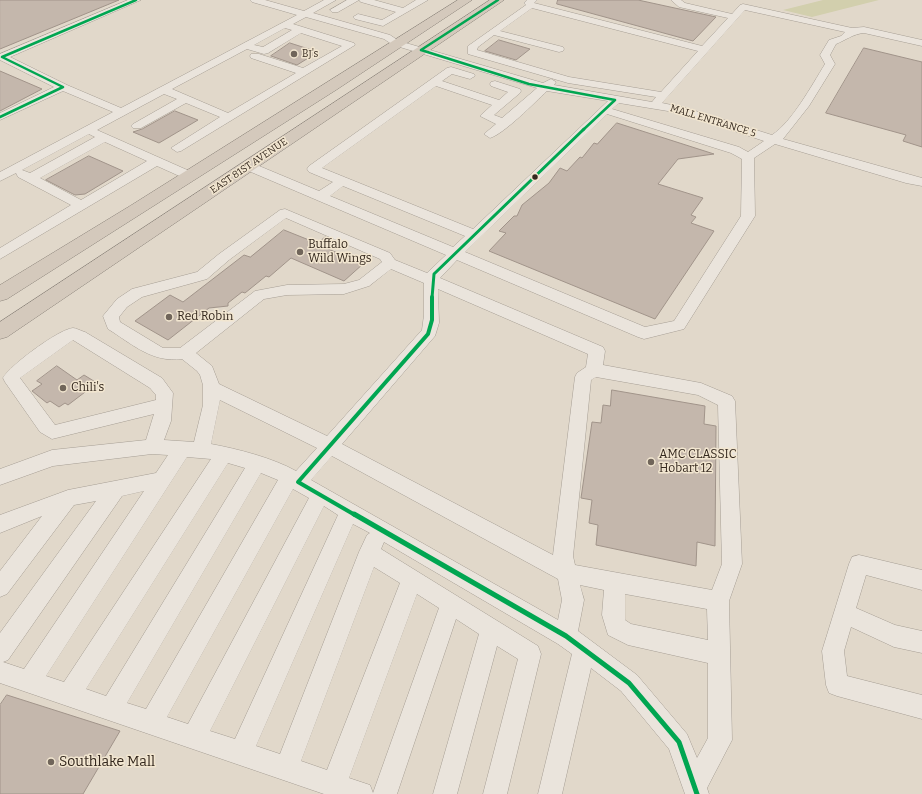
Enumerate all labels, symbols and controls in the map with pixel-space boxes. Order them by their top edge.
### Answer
place label: BJ's [302,48,318,60]
marker: BJ's [289,49,299,59]
street label: MALL ENTRANCE 5 [669,102,757,140]
street label: EAST 81ST AVENUE [208,136,290,196]
unlabelled marker [530,172,540,182]
place label: Buffalo Wild Wings [308,238,372,266]
marker: Buffalo Wild Wings [295,247,305,257]
place label: Red Robin [177,310,233,324]
marker: Red Robin [164,312,174,322]
place label: Chili's [71,381,104,395]
marker: Chili's [58,383,68,393]
place label: AMC CLASSIC Hobart 12 [659,448,737,476]
marker: AMC CLASSIC Hobart 12 [646,457,656,467]
place label: Southlake Mall [59,754,155,770]
marker: Southlake Mall [46,757,56,767]

